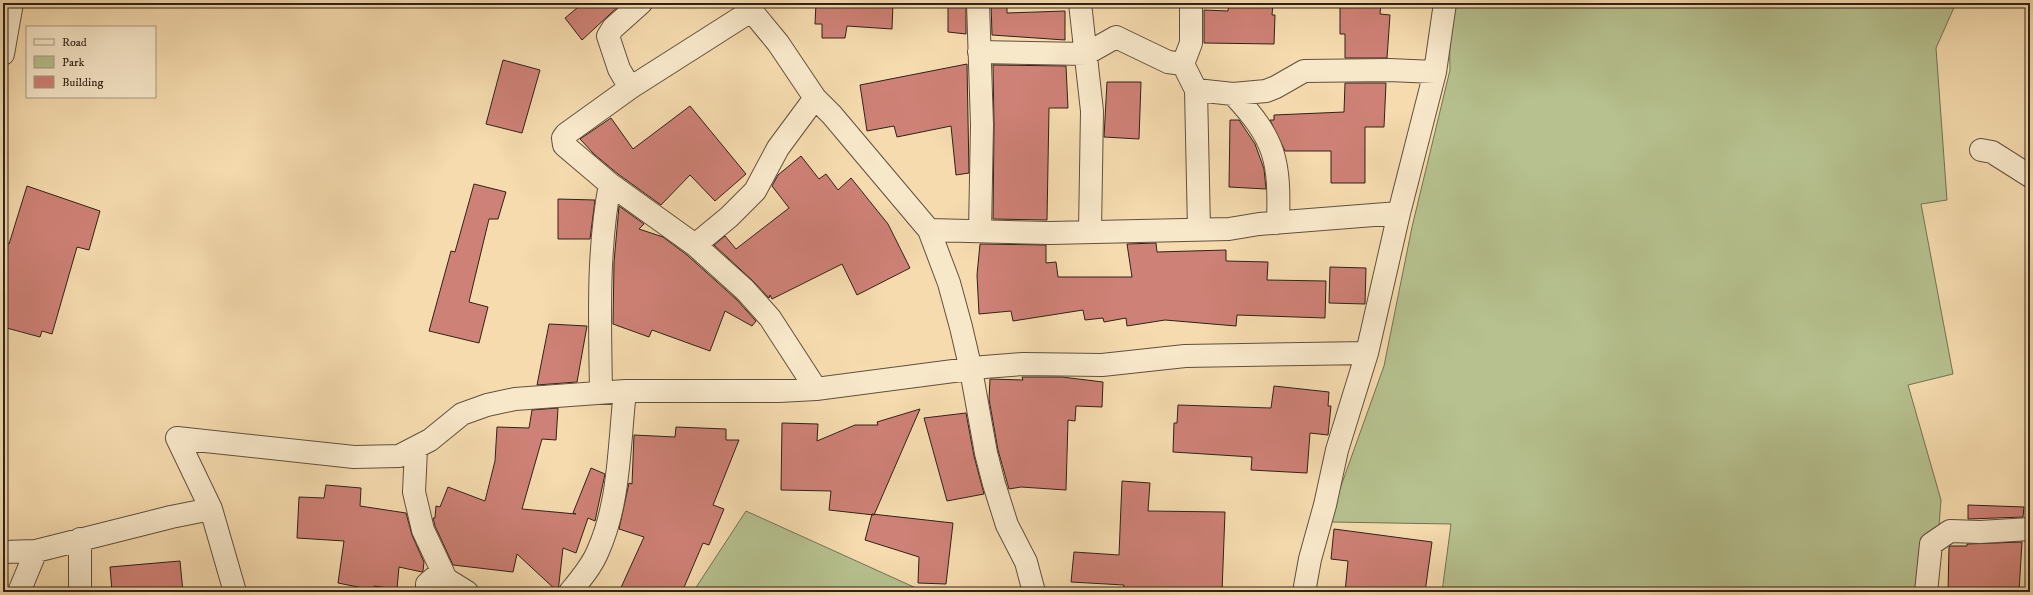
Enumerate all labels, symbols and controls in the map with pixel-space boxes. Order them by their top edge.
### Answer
legend [26,26,156,98]
text: Road [62,35,87,50]
text: Park [62,55,84,70]
text: Building [62,75,103,90]

